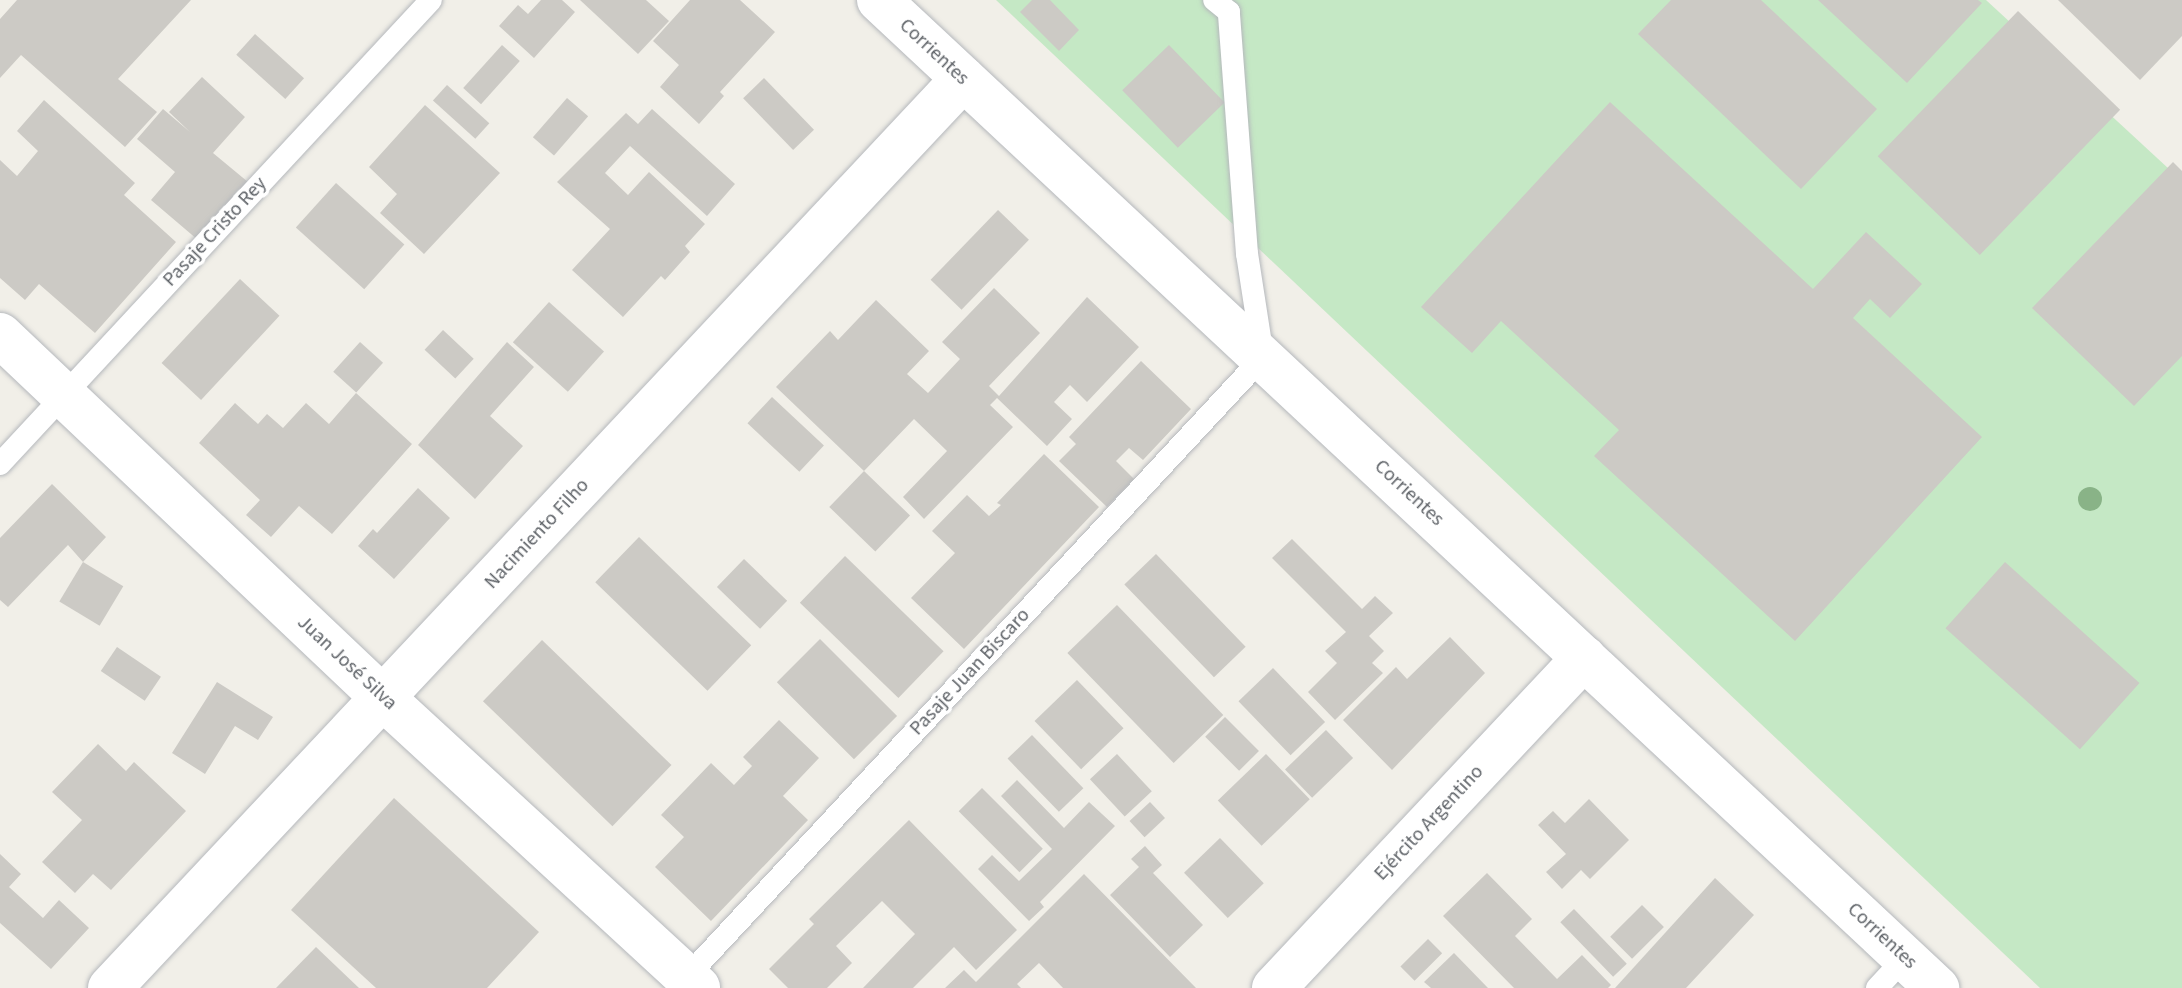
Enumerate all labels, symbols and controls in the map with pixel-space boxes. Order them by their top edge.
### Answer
street label: Corrientes [894,14,974,90]
street label: Pasaje Cristo Rey [158,172,272,292]
street label: Corrientes [1369,455,1449,531]
street label: Nacimiento Filho [480,474,594,594]
street label: Pasaje Juan Biscaro [905,603,1035,741]
street label: Juan José Silva [292,611,402,715]
street label: Ejército Argentino [1369,760,1489,886]
street label: Corrientes [1842,898,1922,974]

